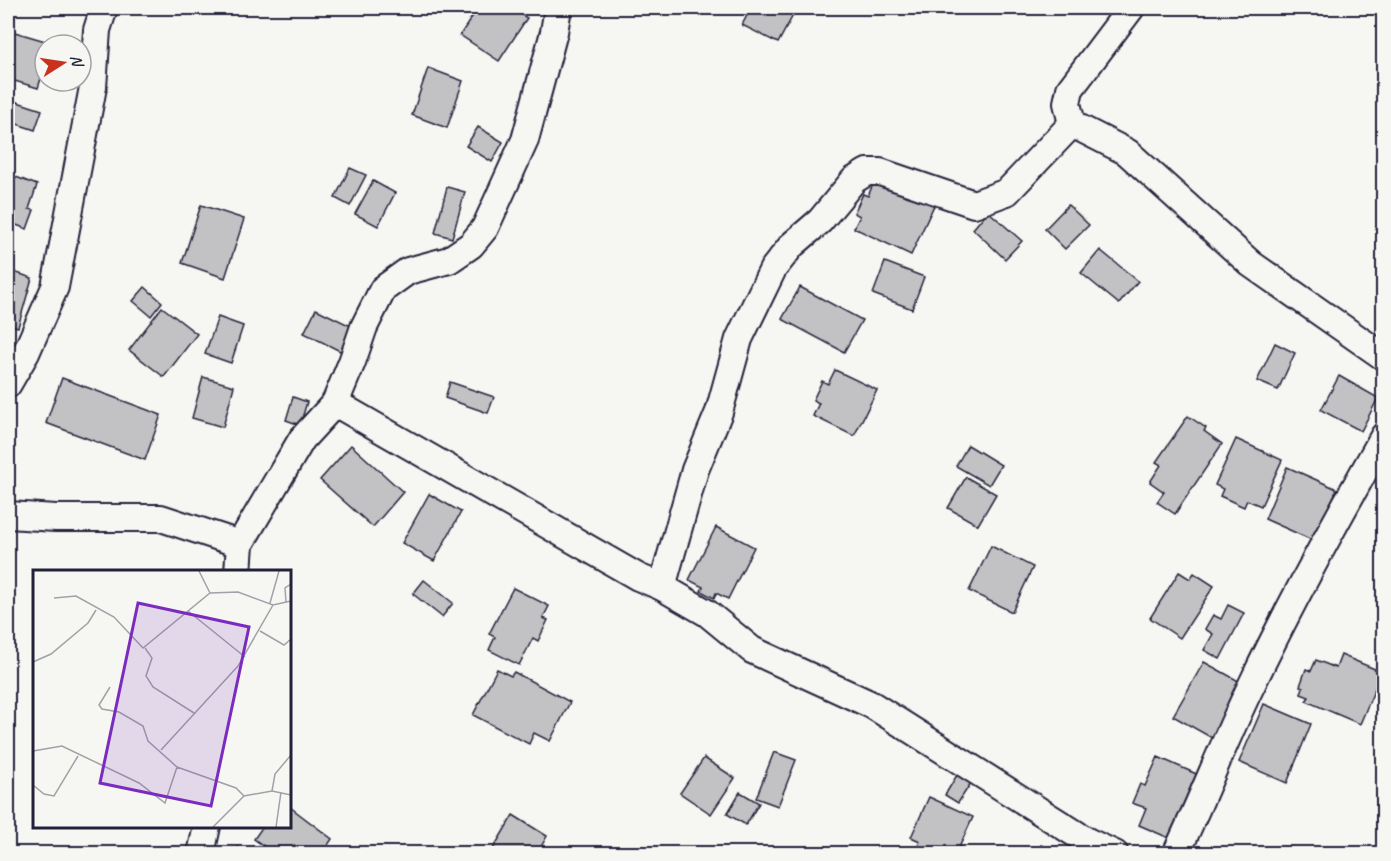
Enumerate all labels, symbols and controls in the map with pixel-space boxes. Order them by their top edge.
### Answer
north arrow [33,33,93,93]
text: N [66,53,88,70]
inset map [33,570,291,828]

